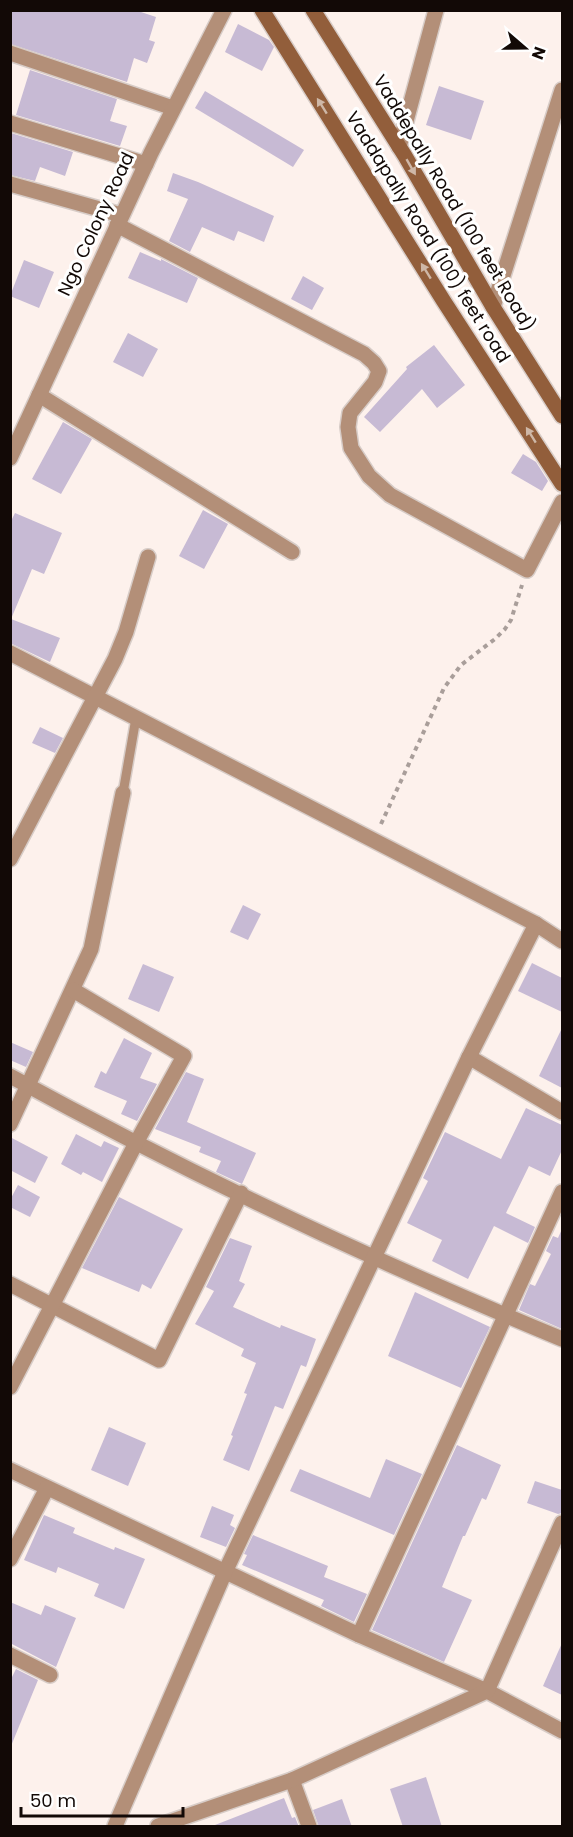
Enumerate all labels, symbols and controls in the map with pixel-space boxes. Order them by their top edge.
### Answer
north arrow [495,18,555,78]
text: N [526,43,551,63]
street label: Vaddepally Road (100 feet Road) [368,70,541,336]
one-way arrow [316,98,328,114]
street label: Vaddapally Road (100) feet road [340,106,516,367]
street label: Ngo Colony Road [51,148,140,300]
one-way arrow [406,159,416,176]
one-way arrow [420,263,431,279]
one-way arrow [526,427,537,443]
scale bar [21,1780,183,1818]
text: 50 m [30,1788,76,1813]

